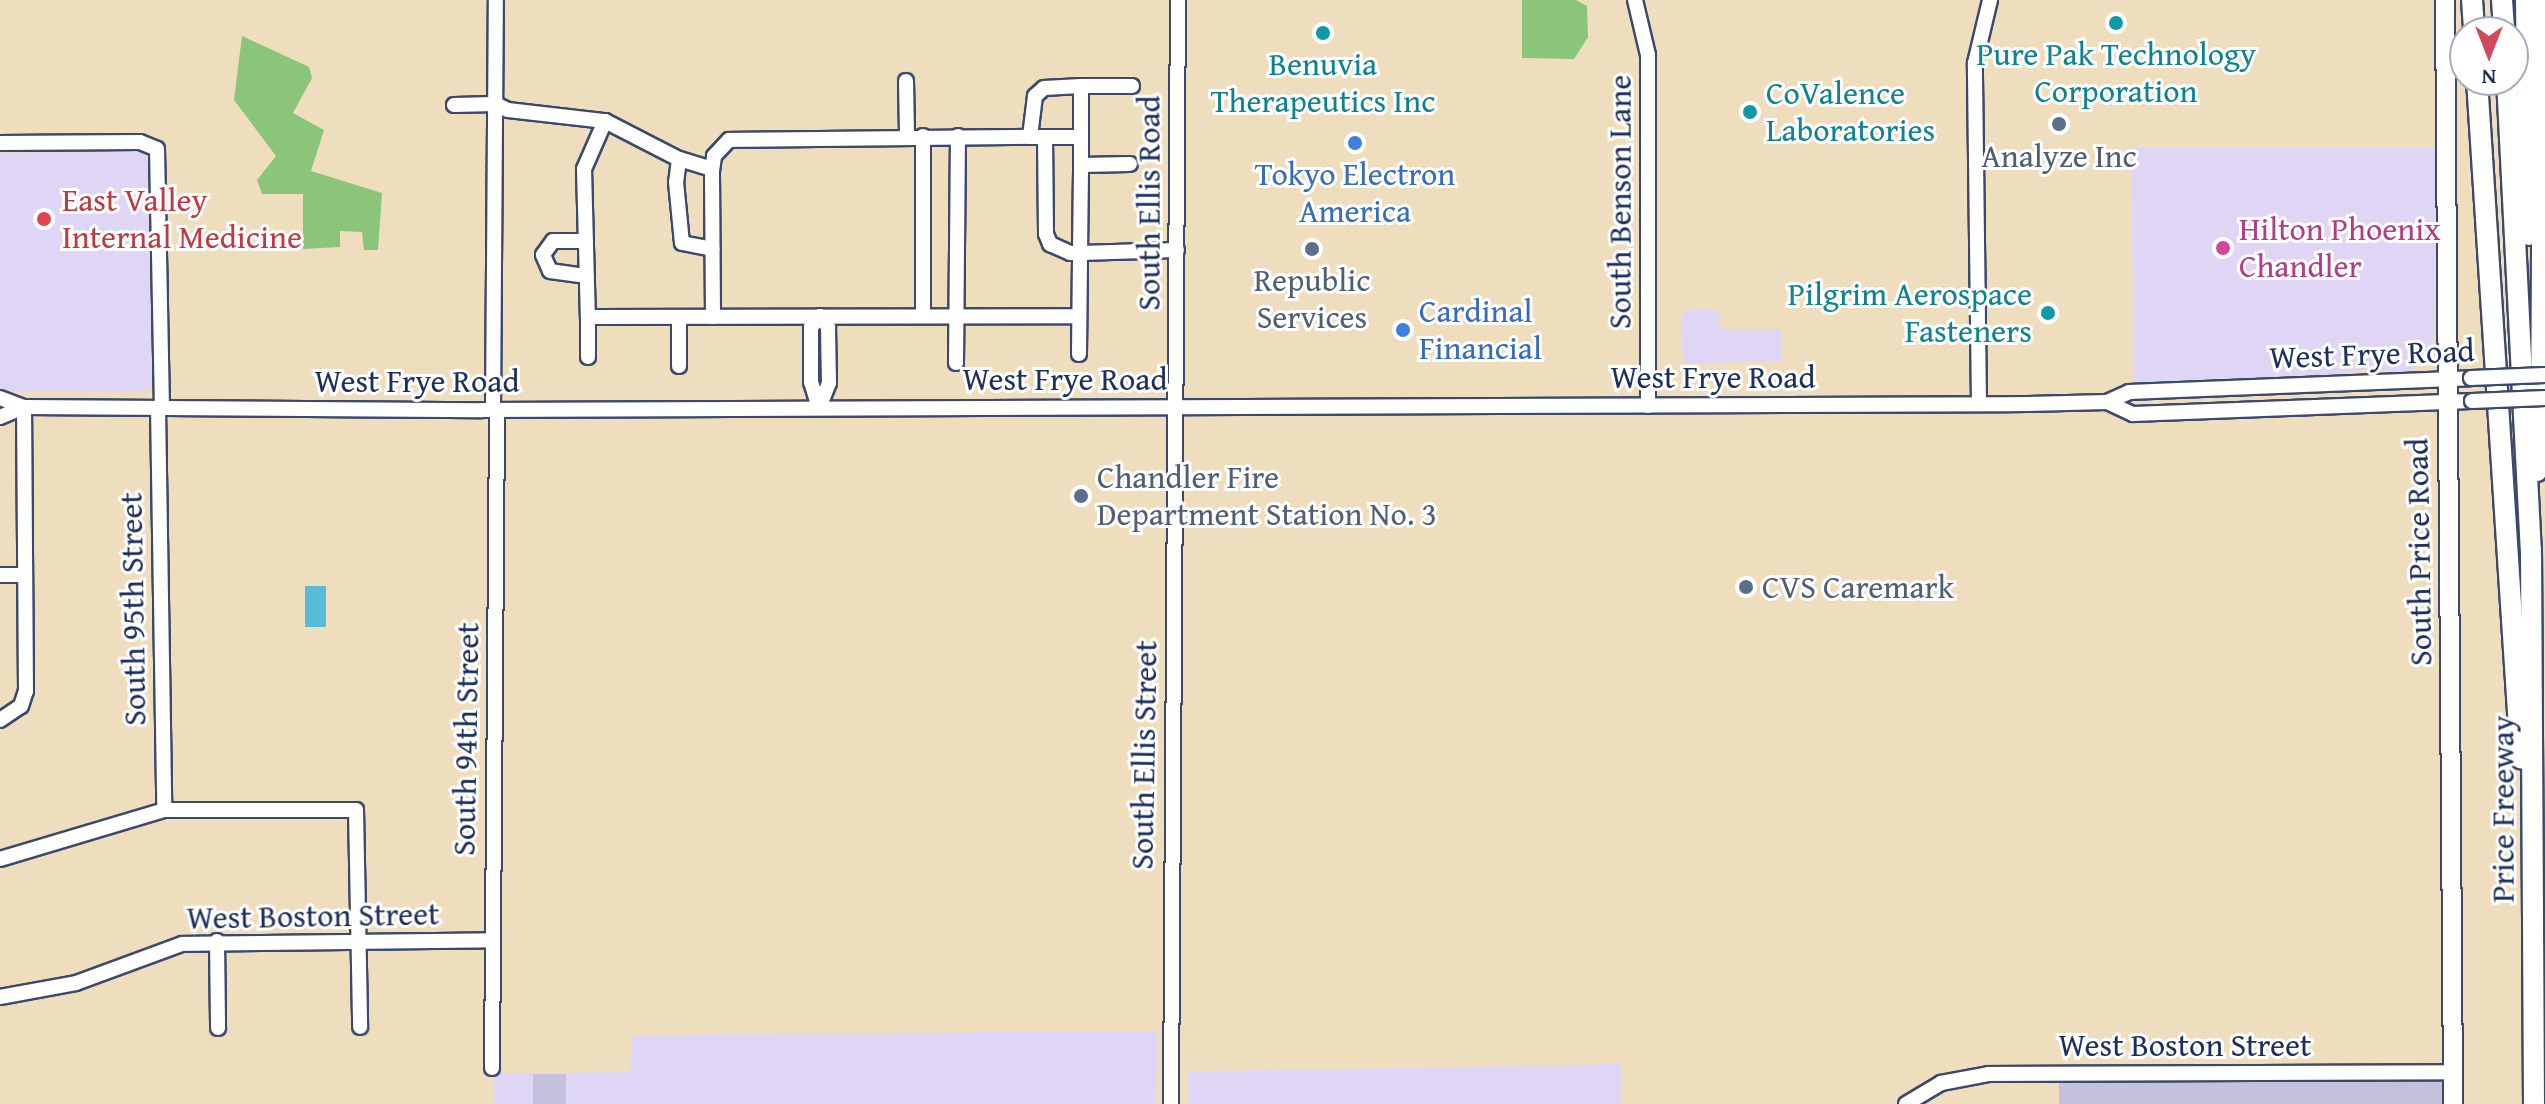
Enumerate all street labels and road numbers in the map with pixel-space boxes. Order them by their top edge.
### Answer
street label: South Benson Lane [1601,75,1639,329]
street label: South Ellis Road [1130,95,1168,311]
street label: West Frye Road [2269,331,2475,377]
street label: West Frye Road [1610,358,1816,396]
street label: West Frye Road [962,360,1168,398]
street label: West Frye Road [314,362,520,400]
street label: South Price Road [2398,438,2440,666]
street label: South 95th Street [112,492,154,726]
street label: South 94th Street [445,622,487,856]
street label: South Ellis Street [1123,640,1165,870]
street label: Price Freeway [2484,715,2522,903]
street label: West Boston Street [186,895,440,937]
street label: West Boston Street [2059,1026,2311,1064]

